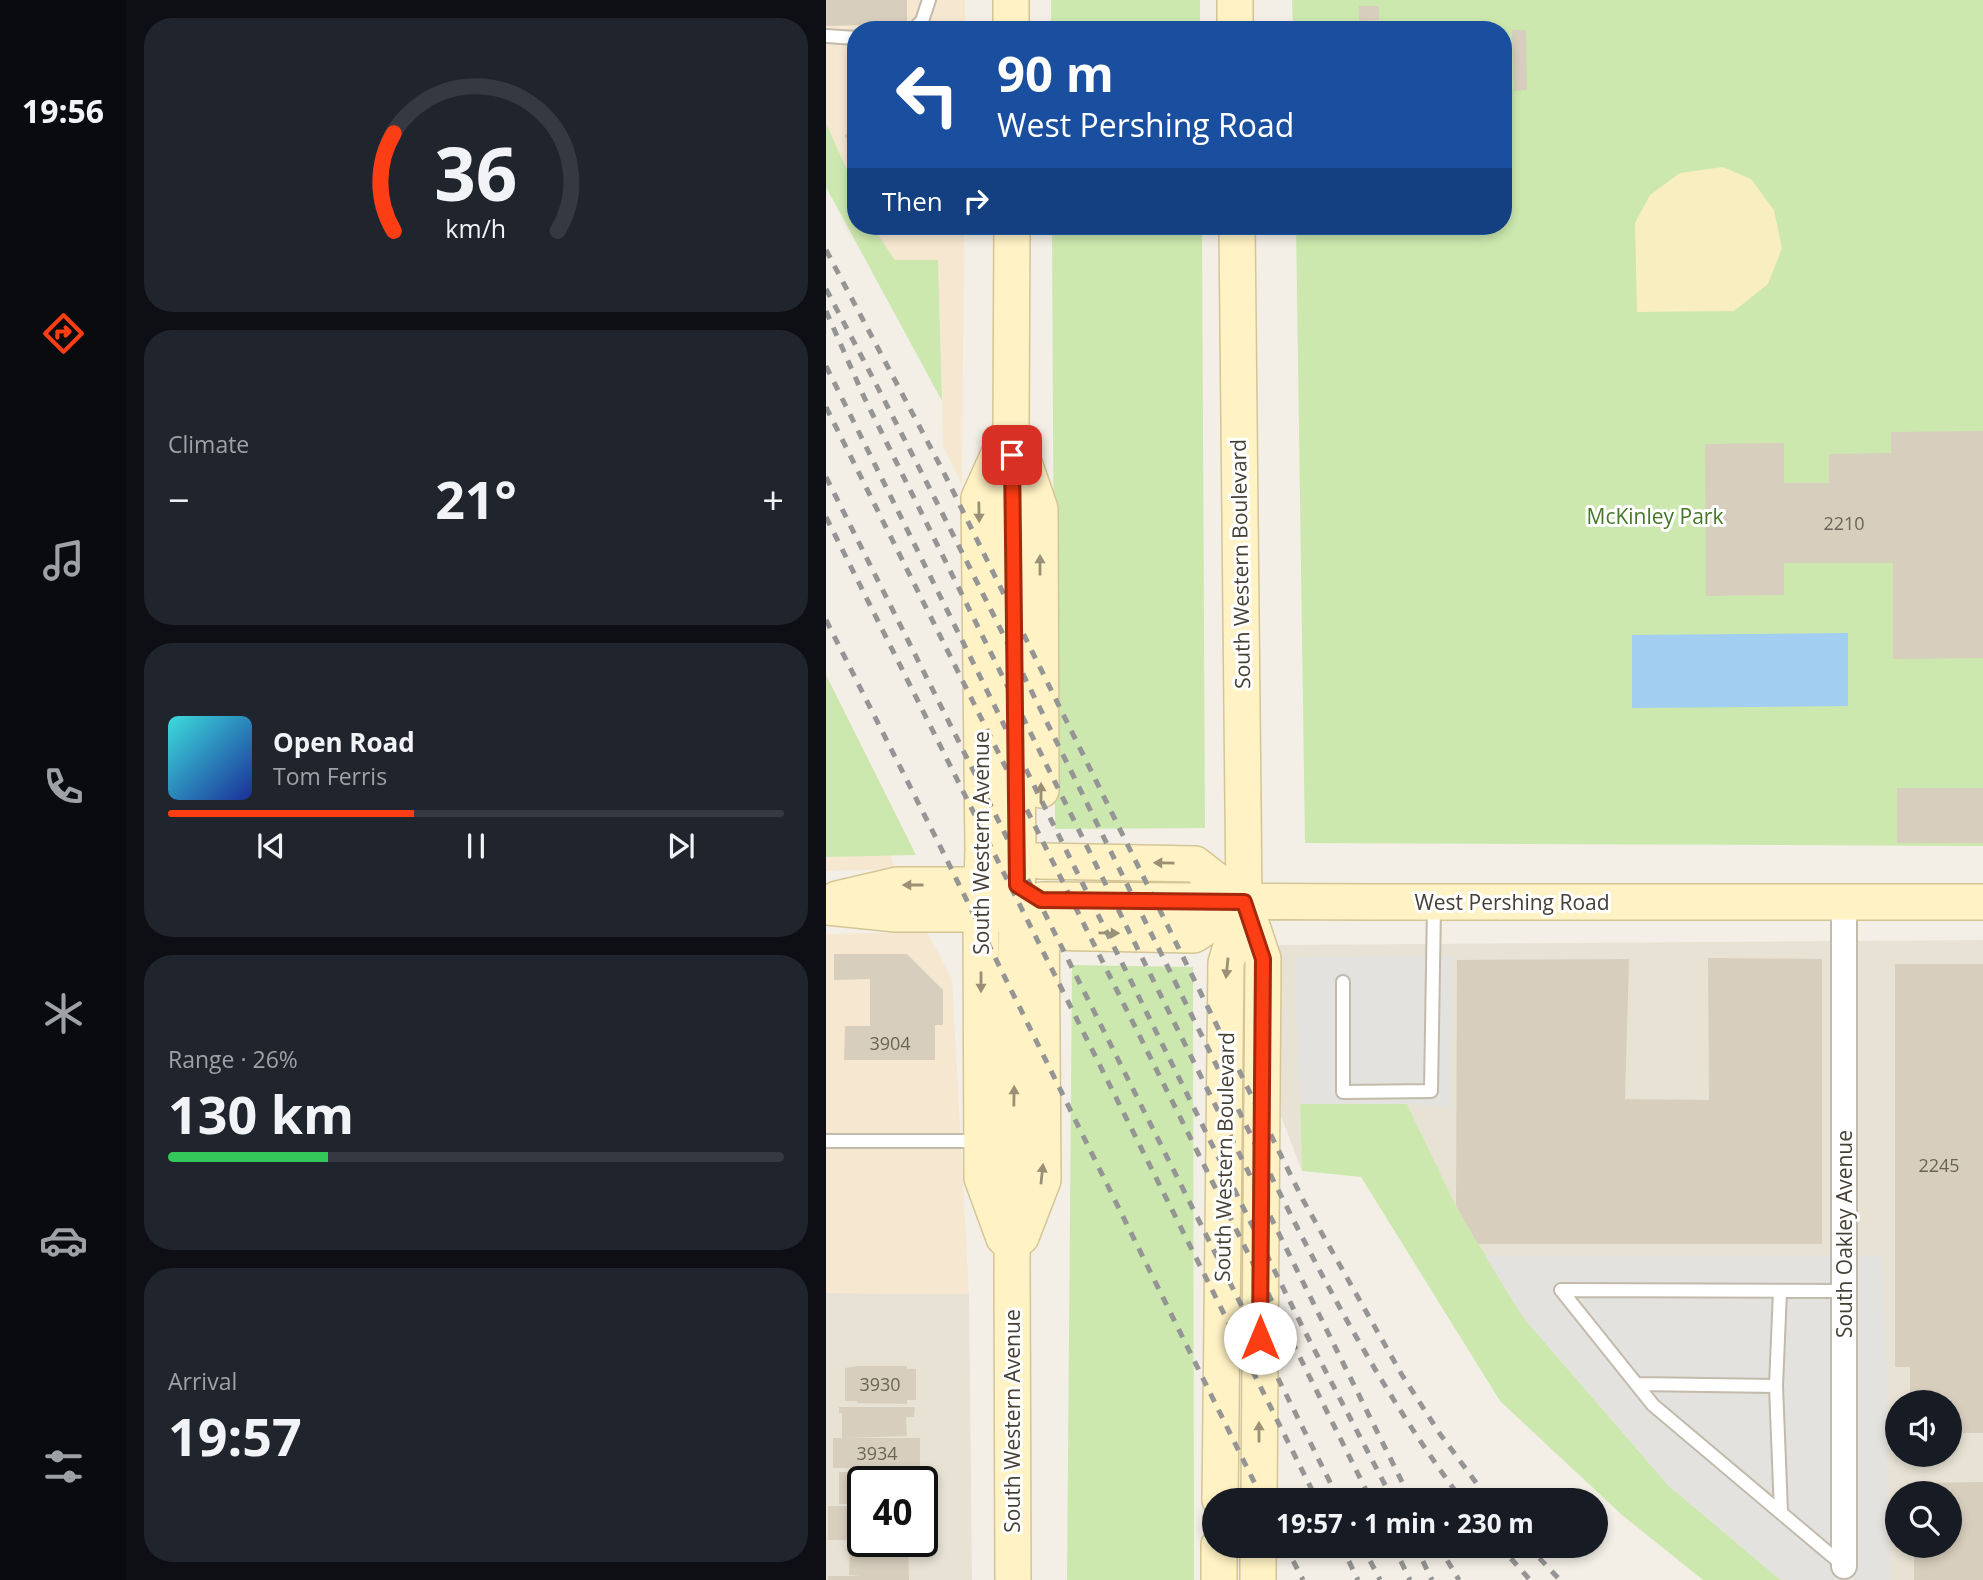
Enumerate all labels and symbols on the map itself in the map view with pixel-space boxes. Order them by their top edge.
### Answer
pin [982,425,1042,485]
street label: South Western Boulevard [1224,439,1256,689]
one-way arrow [973,502,985,524]
park label: McKinley Park [1587,502,1723,530]
house number: 2210 [1823,511,1865,535]
one-way arrow [1034,554,1046,576]
street label: South Western Avenue [967,731,995,955]
one-way arrow [1035,782,1047,804]
one-way arrow [1153,858,1175,869]
one-way arrow [902,879,924,891]
street label: West Pershing Road [1414,888,1610,916]
one-way arrow [1098,927,1120,939]
one-way arrow [1221,957,1232,979]
one-way arrow [975,971,987,993]
house number: 3904 [869,1031,911,1055]
street label: South Western Boulevard [1208,1032,1240,1282]
one-way arrow [1009,1084,1020,1106]
street label: South Oakley Avenue [1830,1130,1858,1338]
house number: 2245 [1918,1153,1960,1177]
one-way arrow [1036,1163,1047,1185]
position arrow [1223,1301,1297,1375]
street label: South Western Avenue [998,1309,1026,1533]
house number: 3930 [859,1372,901,1396]
one-way arrow [1253,1420,1265,1442]
house number: 3934 [856,1441,898,1465]
speed limit sign: 40 [847,1466,938,1557]

